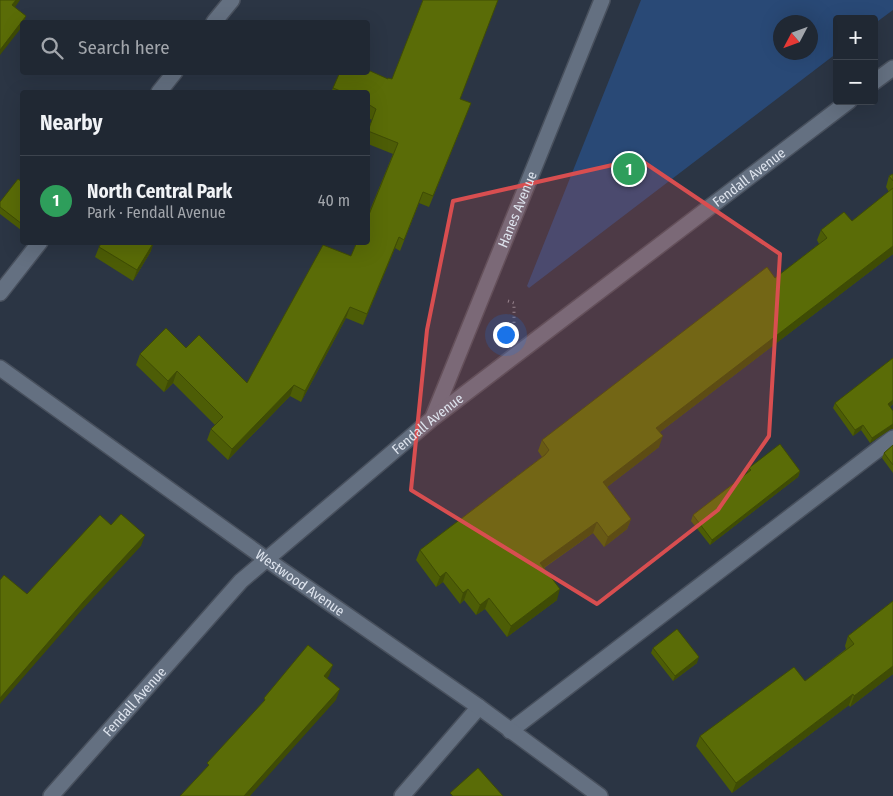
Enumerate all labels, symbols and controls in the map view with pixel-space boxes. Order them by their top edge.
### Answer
north arrow [773,15,818,60]
map controls [833,15,878,105]
button: + [833,15,878,60]
search box [20,20,370,75]
icon: search [38,34,66,62]
text: Search here [78,36,170,59]
button: − [833,60,878,105]
text: Nearby [40,110,102,136]
street label: Fendall Avenue [709,144,789,210]
pin: 1 [613,150,645,188]
street label: Hanes Avenue [494,169,540,250]
text: North Central Park [87,180,232,203]
text: 1 [53,191,59,210]
text: 40 m [318,191,350,210]
text: Park · Fendall Avenue [87,203,226,222]
your location [493,322,519,348]
street label: Fendall Avenue [388,390,467,458]
street label: Westwood Avenue [252,546,348,620]
street label: Fendall Avenue [99,663,170,740]

